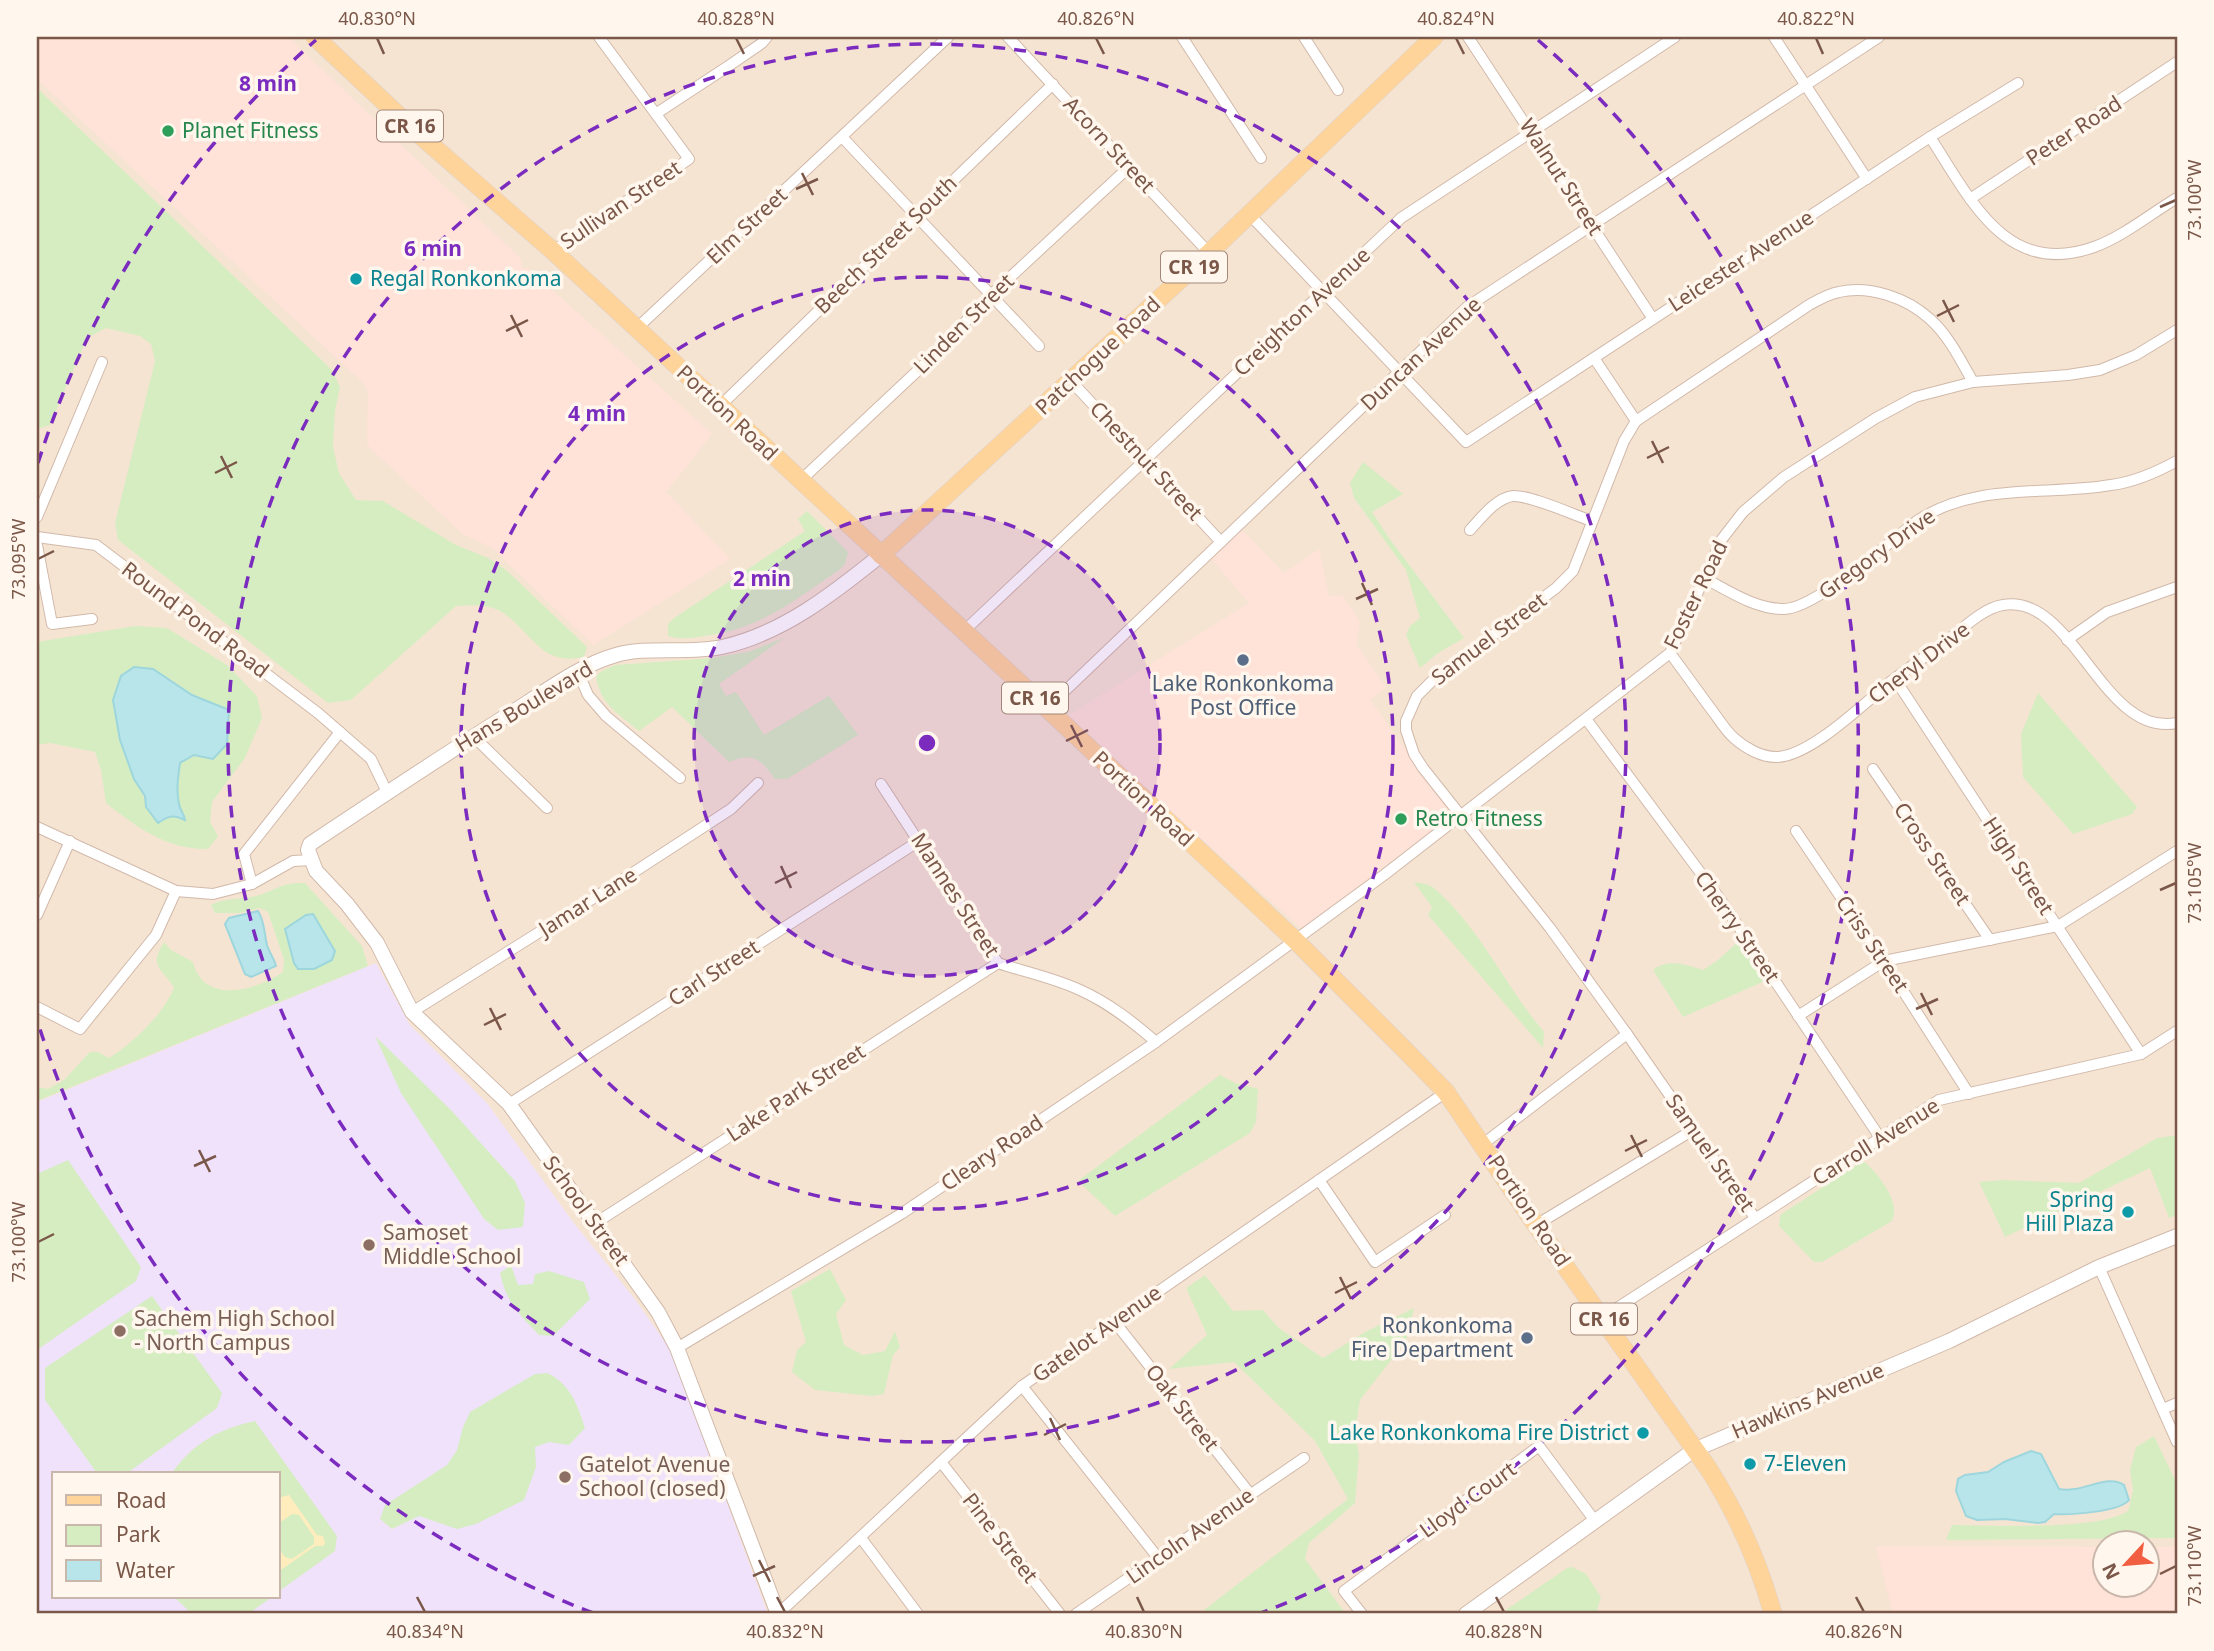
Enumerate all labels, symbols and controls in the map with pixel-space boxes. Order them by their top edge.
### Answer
text: 40.830°N [338,6,416,30]
text: 40.828°N [697,6,775,30]
text: 40.826°N [1057,6,1135,30]
text: 40.824°N [1417,6,1495,30]
text: 40.822°N [1777,6,1855,30]
text: 8 min [239,69,297,97]
street label: Peter Road [2020,89,2127,171]
street label: Acorn Street [1058,90,1162,199]
road number: CR 16 [377,110,443,142]
street label: Walnut Street [1514,113,1610,241]
place label: Planet Fitness [182,116,319,144]
marker: Planet Fitness [160,123,176,139]
street label: Sullivan Street [554,153,687,255]
text: 73.100°W [2182,159,2206,240]
street label: Beech Street South [808,169,963,320]
street label: Elm Street [700,180,793,270]
street label: Leicester Avenue [1663,203,1818,318]
text: 6 min [404,234,462,262]
street label: Creighton Avenue [1227,241,1376,382]
road number: CR 19 [1161,252,1227,282]
place label: Regal Ronkonkoma [370,264,561,292]
street label: Linden Street [907,267,1020,380]
marker: Regal Ronkonkoma [348,271,364,287]
street label: Patchogue Road [1029,290,1166,421]
street label: Duncan Avenue [1354,290,1487,416]
street label: Portion Road [671,358,784,466]
street label: Chestnut Street [1084,395,1210,526]
text: 4 min [568,399,626,427]
street label: Gregory Drive [1812,501,1940,605]
text: 73.095°W [6,518,30,599]
street label: Foster Road [1657,536,1733,654]
street label: Round Pond Road [116,555,275,684]
text: 2 min [733,564,791,592]
street label: Samuel Street [1425,585,1552,691]
street label: Cheryl Drive [1862,615,1975,710]
marker: Lake Ronkonkoma Post Office [1235,652,1251,668]
street label: Hans Boulevard [450,654,597,758]
place label: Lake Ronkonkoma Post Office [1152,669,1334,721]
road number: CR 16 [1002,682,1068,713]
centre of rings [915,731,939,755]
street label: Portion Road [1087,744,1200,852]
street label: Cross Street [1888,797,1978,911]
place label: Retro Fitness [1415,804,1543,832]
marker: Retro Fitness [1393,811,1409,827]
street label: High Street [1977,811,2061,920]
street label: Mannes Street [905,827,1007,962]
text: 73.105°W [2182,842,2206,923]
street label: Jamar Lane [531,860,642,943]
street label: Cherry Street [1689,865,1787,988]
street label: Criss Street [1830,889,1916,998]
street label: Carl Street [663,932,765,1012]
street label: Lake Park Street [721,1037,870,1147]
street label: Samuel Street [1660,1088,1762,1217]
street label: Carroll Avenue [1807,1091,1944,1191]
street label: Cleary Road [935,1108,1048,1197]
street label: Portion Road [1482,1149,1577,1272]
street label: School Street [537,1150,636,1271]
place label: Spring Hill Plaza [2025,1185,2114,1237]
text: 73.100°W [6,1201,30,1282]
marker: Spring Hill Plaza [2120,1204,2136,1220]
place label: Samoset Middle School [383,1218,521,1270]
marker: Samoset Middle School [361,1237,377,1253]
street label: Gatelot Avenue [1026,1278,1166,1388]
road number: CR 16 [1571,1303,1637,1334]
place label: Sachem High School - North Campus [134,1304,335,1356]
place label: Ronkonkoma Fire Department [1351,1311,1513,1363]
marker: Sachem High School - North Campus [112,1323,128,1339]
marker: Ronkonkoma Fire Department [1519,1330,1535,1346]
street label: Hawkins Avenue [1727,1355,1888,1445]
street label: Oak Street [1140,1358,1226,1457]
place label: Lake Ronkonkoma Fire District [1329,1418,1629,1446]
marker: Lake Ronkonkoma Fire District [1635,1425,1651,1441]
place label: 7-Eleven [1764,1449,1847,1477]
place label: Gatelot Avenue School (closed) [579,1450,730,1502]
street label: Lloyd Court [1413,1454,1522,1544]
marker: 7-Eleven [1742,1456,1758,1472]
marker: Gatelot Avenue School (closed) [557,1469,573,1485]
legend [52,1472,280,1598]
street label: Lincoln Avenue [1120,1481,1259,1590]
text: Road [116,1486,166,1514]
street label: Pine Street [957,1487,1045,1589]
text: Park [116,1520,161,1548]
text: 73.110°W [2182,1525,2206,1606]
north arrow [2092,1528,2162,1598]
text: Water [116,1556,175,1584]
text: N [2096,1559,2126,1584]
text: 40.834°N [386,1619,464,1643]
text: 40.832°N [746,1619,824,1643]
text: 40.830°N [1105,1619,1183,1643]
text: 40.828°N [1465,1619,1543,1643]
text: 40.826°N [1825,1619,1903,1643]

